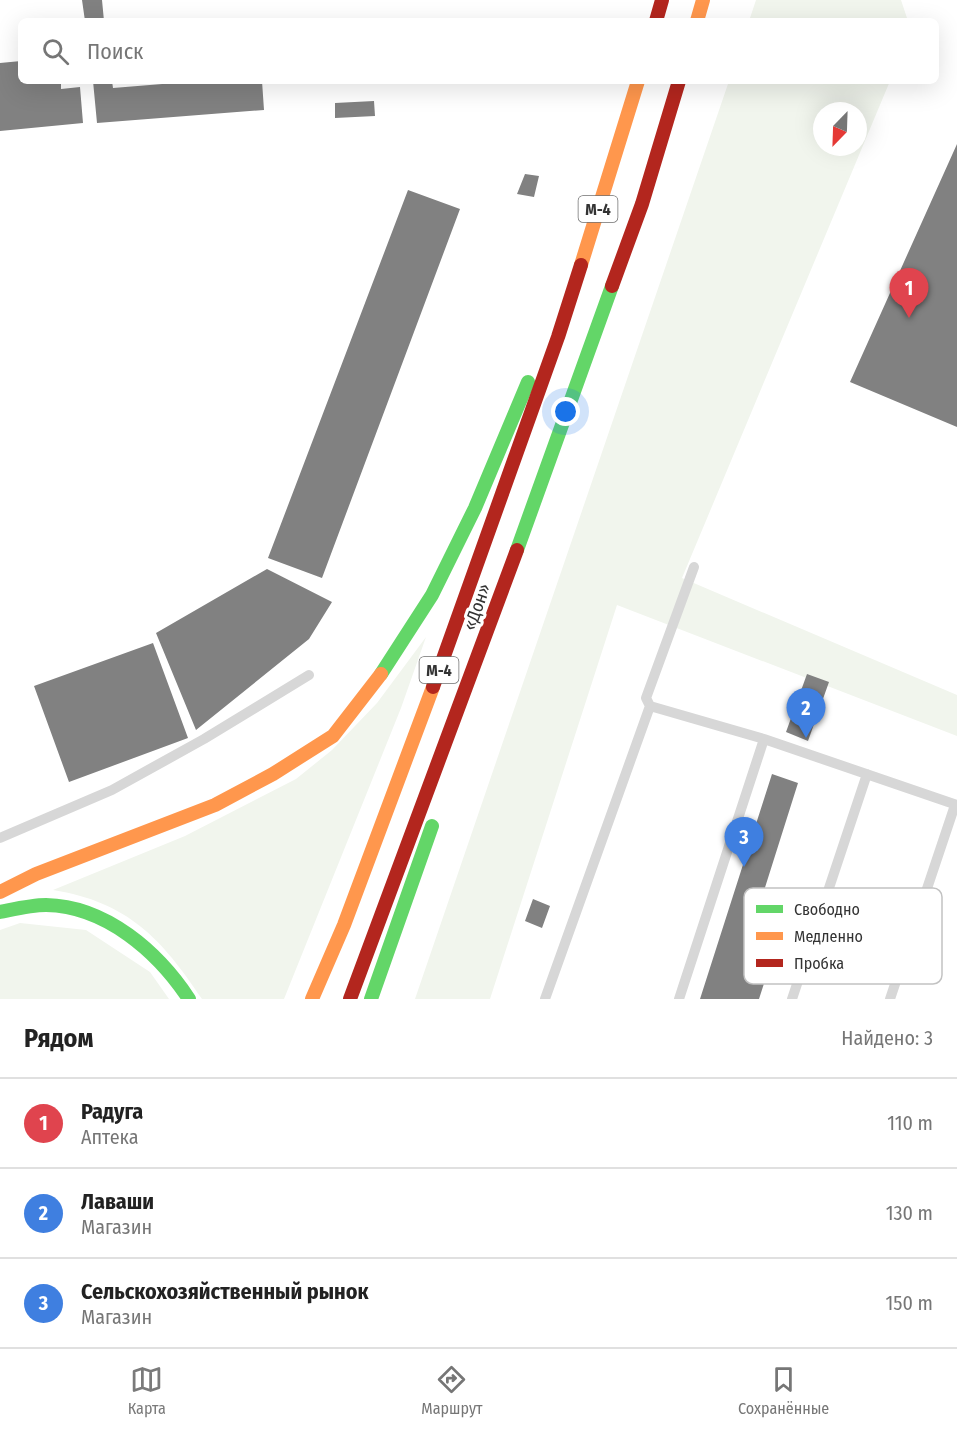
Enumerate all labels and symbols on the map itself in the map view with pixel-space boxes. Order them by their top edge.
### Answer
north arrow [813,102,867,156]
road number: М-4 [578,196,618,222]
pin: 1 [890,268,928,318]
your location [551,397,580,426]
street label: «Дон» [458,581,496,633]
road number: М-4 [420,657,458,683]
pin: 2 [786,688,826,738]
pin: 3 [724,818,764,867]
legend [744,888,942,984]
text: Свободно [794,900,860,919]
text: Медленно [794,927,863,946]
text: Пробка [794,954,844,973]

